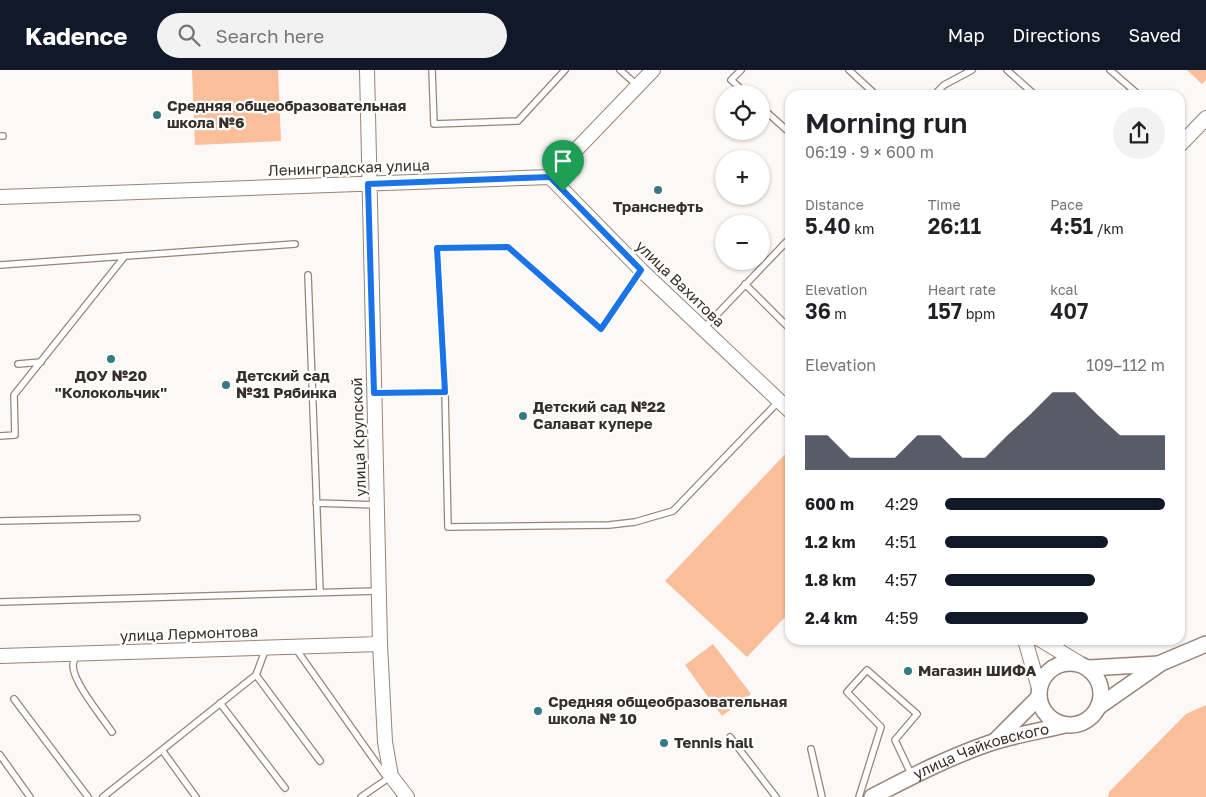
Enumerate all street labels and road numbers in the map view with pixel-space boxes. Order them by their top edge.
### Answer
street label: Ленинградская улица [268,155,430,179]
street label: улица Вахитова [632,236,729,330]
street label: улица Крупской [347,377,369,497]
street label: улица Лермонтова [119,622,258,644]
street label: улица Чайковского [910,719,1050,782]

